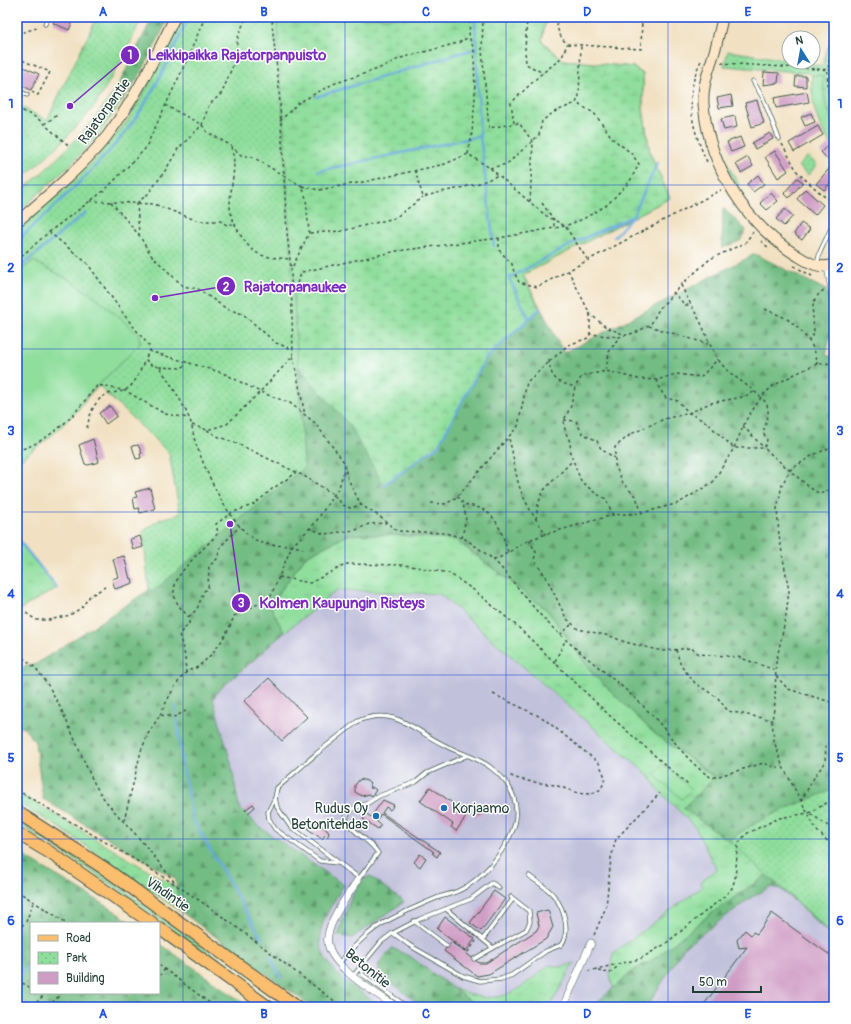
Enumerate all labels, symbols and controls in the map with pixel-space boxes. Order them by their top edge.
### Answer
text: A [99,4,108,20]
text: B [260,4,268,20]
text: C [422,4,430,20]
text: D [583,4,591,20]
text: E [745,4,752,20]
north arrow [781,30,821,70]
text: N [794,33,805,48]
callout: Leikkipaikka Rajatorpanpuisto [120,41,334,68]
text: Leikkipaikka Rajatorpanpuisto [148,46,326,65]
text: 1 [128,48,132,63]
street label: Rajatorpantie [75,75,134,148]
text: 1 [8,96,14,112]
text: 1 [837,96,843,112]
text: 2 [7,260,15,276]
text: 2 [836,260,844,276]
callout: Rajatorpanaukee [216,273,354,300]
text: Rajatorpanaukee [244,278,347,297]
text: 2 [223,280,230,295]
text: 3 [7,423,15,439]
text: 3 [836,423,844,439]
text: 4 [7,586,15,602]
text: 4 [836,586,844,602]
callout: Kolmen Kaupungin Risteys [231,590,433,617]
text: Kolmen Kaupungin Risteys [259,594,425,613]
text: 3 [238,596,245,611]
text: 5 [7,750,15,766]
text: 5 [836,750,844,766]
place label: Rudus Oy Betonitehdas [291,800,369,833]
place label: Korjaamo [452,800,510,817]
marker: Korjaamo [439,803,449,813]
marker: Rudus Oy Betonitehdas [371,811,381,821]
street label: Vihdintie [143,873,193,916]
text: 6 [7,913,15,929]
text: 6 [836,913,844,929]
legend [30,922,160,994]
text: Road [66,931,91,946]
street label: Betonitie [342,945,394,992]
text: Park [66,951,87,966]
scale bar [693,968,761,994]
text: Building [66,971,105,986]
text: 50 m [699,975,727,990]
text: A [99,1006,108,1022]
text: B [260,1006,268,1022]
text: C [422,1006,430,1022]
text: D [583,1006,591,1022]
text: E [745,1006,752,1022]

